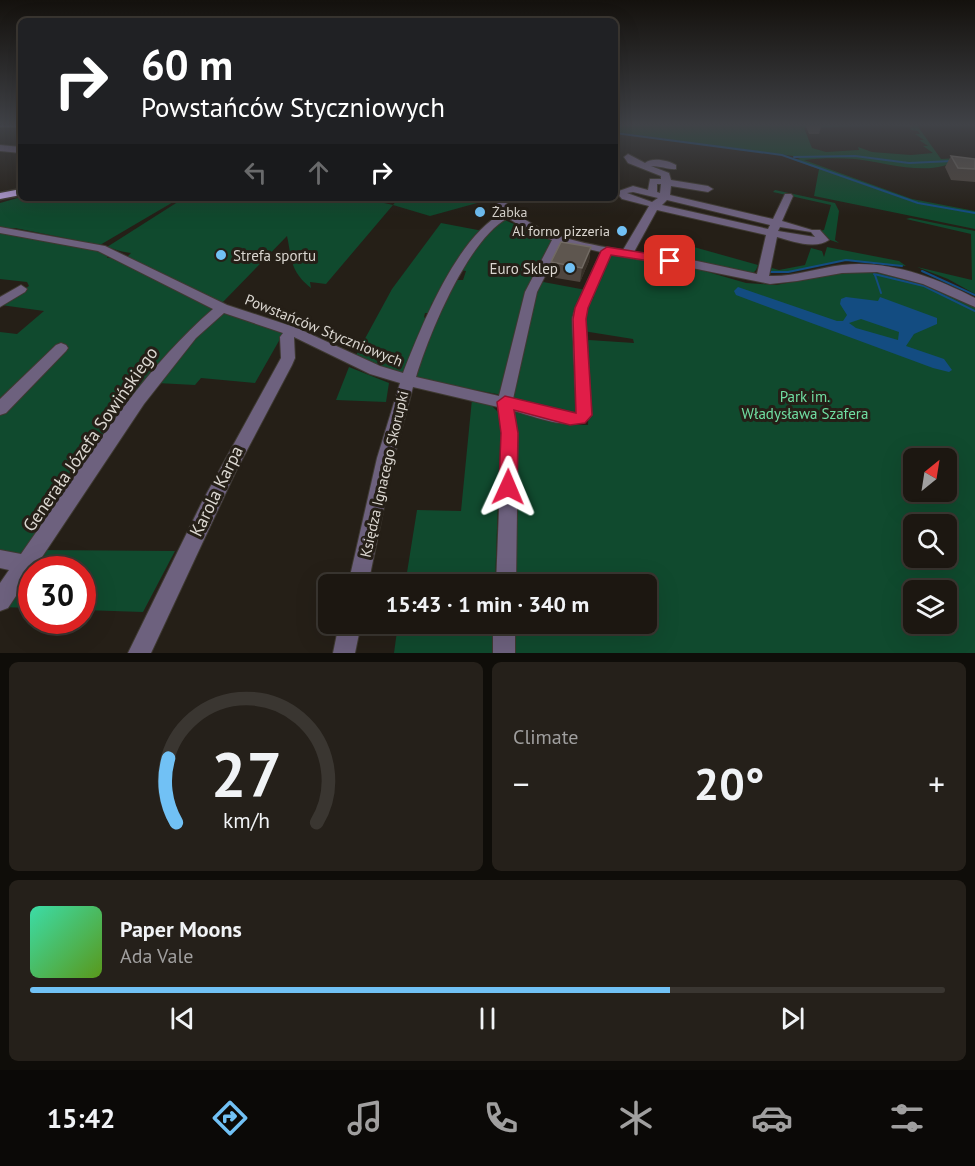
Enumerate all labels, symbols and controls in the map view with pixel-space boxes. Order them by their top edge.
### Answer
text: 60 m [141,37,233,92]
icon: right [42,42,120,120]
text: Powstańców Styczniowych [141,90,445,124]
icon: left [239,156,272,189]
icon: ahead [302,156,335,189]
icon: right [365,156,398,189]
place label: Żabka [492,203,528,221]
marker: Żabka [473,205,487,219]
place label: Al forno pizzeria [512,222,610,240]
marker: Al forno pizzeria [615,224,629,238]
pin [644,235,695,286]
icon: arrive [653,244,686,277]
place label: Strefa sportu [233,246,316,265]
marker: Strefa sportu [214,248,228,262]
place label: Euro Sklep [489,259,558,278]
marker: Euro Sklep [563,261,577,275]
street label: Powstańców Styczniowych [242,290,406,370]
street label: Generała Józefa Sowińskiego [17,342,163,536]
park label: Park im. Władysława Szafera [742,387,868,423]
street label: Księdza Ignacego Skorupki [356,389,412,559]
street label: Karola Karpa [184,442,248,540]
north arrow [903,448,957,502]
map controls [903,448,957,634]
position arrow [476,455,540,519]
button: search [903,514,957,568]
speed limit sign: 30 [18,556,96,634]
button: layers [903,580,957,634]
text: 15:43 · 1 min · 340 m [386,590,589,618]
text: Climate [513,724,579,750]
text: 27 [211,733,281,814]
text: 20° [694,754,764,812]
text: − [513,762,530,805]
text: + [928,762,945,805]
text: km/h [222,807,269,835]
text: Paper Moons [120,915,242,943]
text: Ada Vale [120,943,193,969]
icon: previous [166,1002,199,1035]
icon: pause [471,1002,504,1035]
icon: next [776,1002,809,1035]
icon: directions [209,1097,251,1139]
icon: music [344,1097,386,1139]
icon: phone [480,1097,522,1139]
icon: climate [615,1097,657,1139]
icon: car [751,1097,793,1139]
icon: filters [886,1097,928,1139]
text: 15:42 [47,1101,115,1135]

